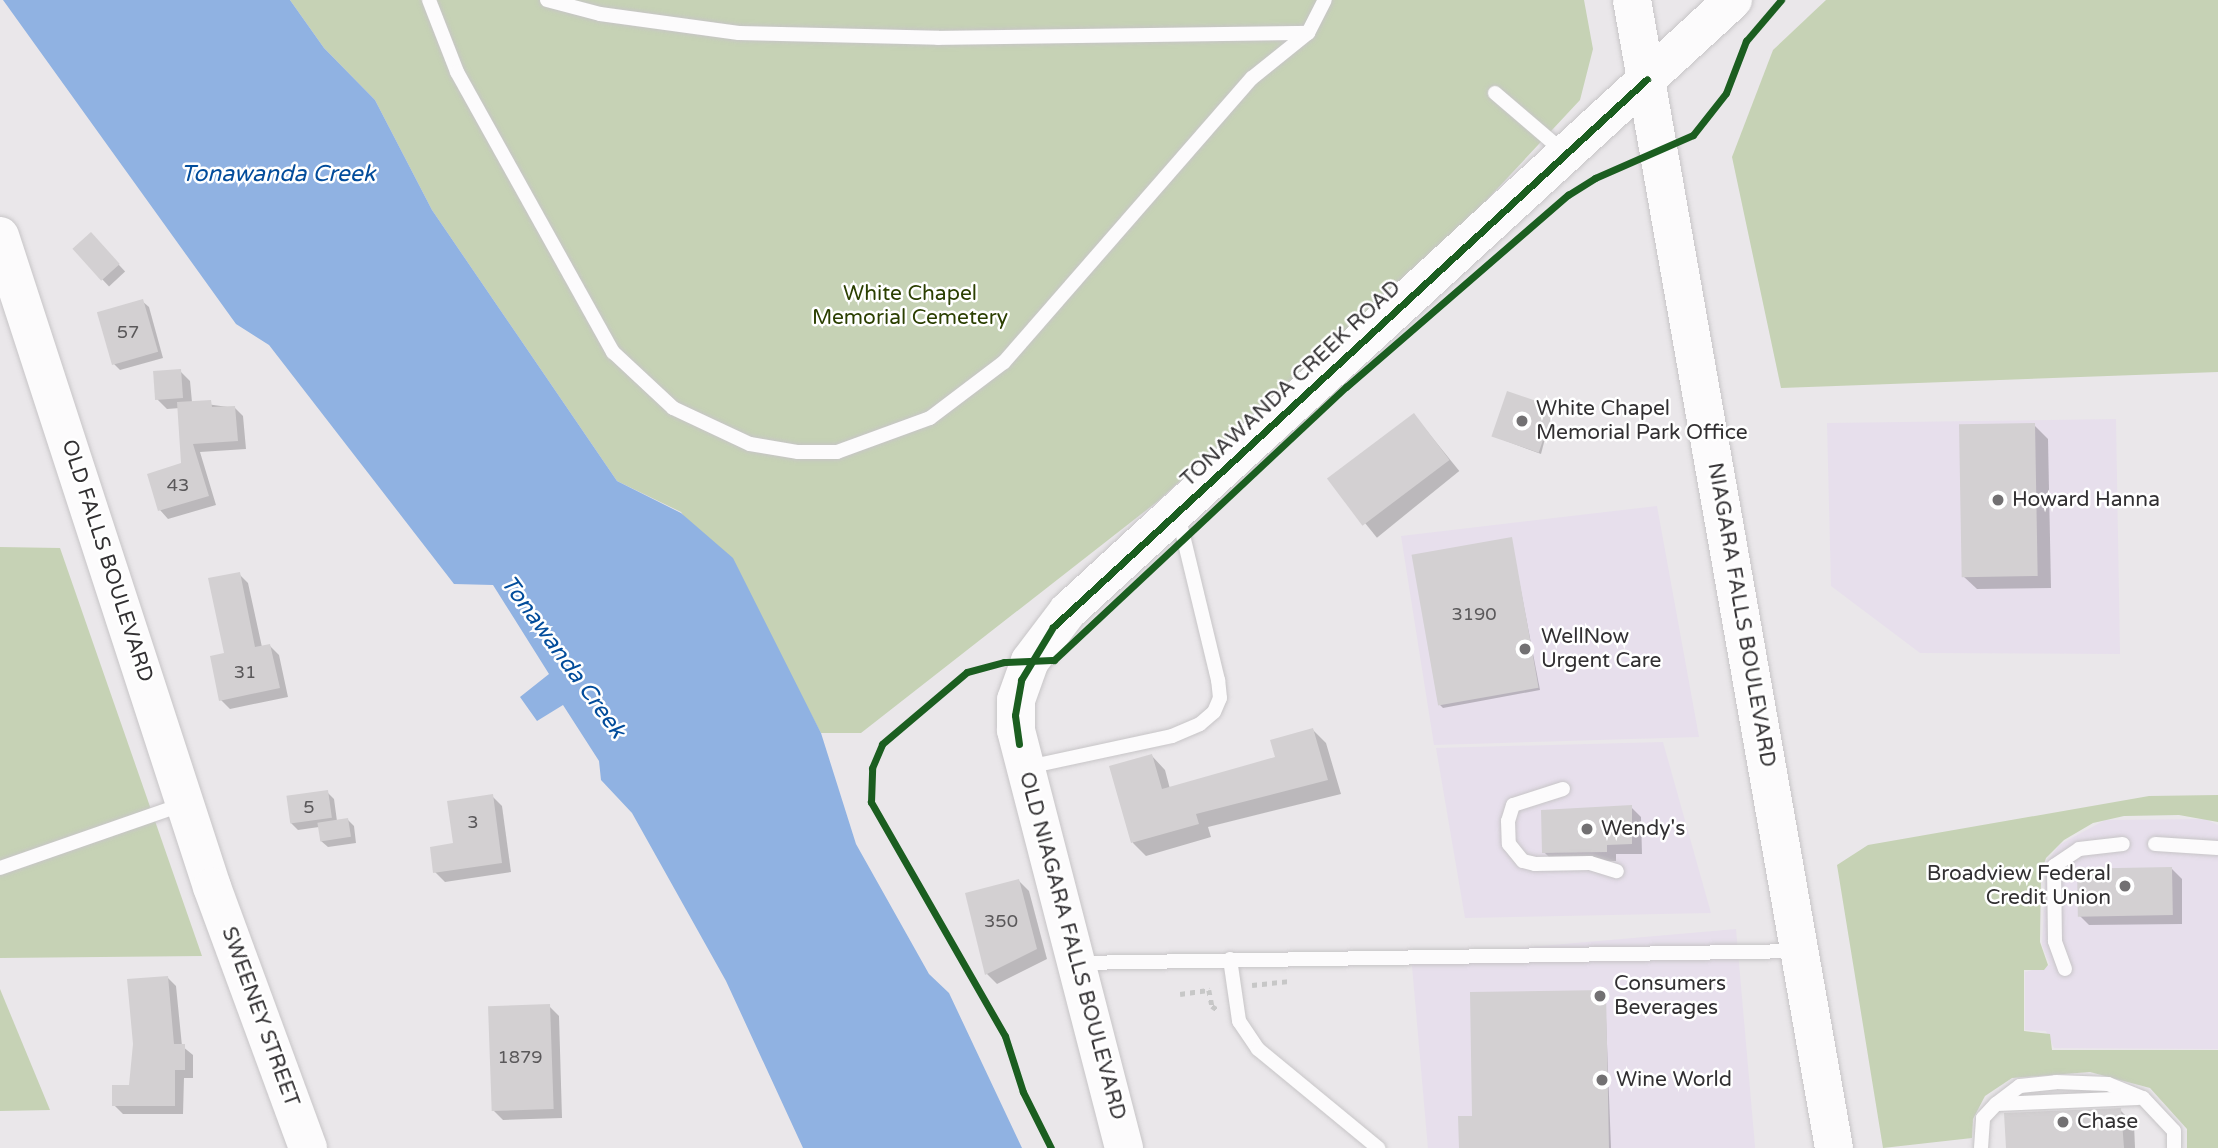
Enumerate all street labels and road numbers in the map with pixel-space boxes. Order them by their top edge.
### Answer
street label: TONAWANDA CREEK ROAD [1176,275,1406,493]
street label: OLD FALLS BOULEVARD [56,437,158,685]
street label: NIAGARA FALLS BOULEVARD [1702,461,1780,769]
street label: OLD NIAGARA FALLS BOULEVARD [1013,769,1131,1123]
street label: SWEENEY STREET [216,924,304,1110]

